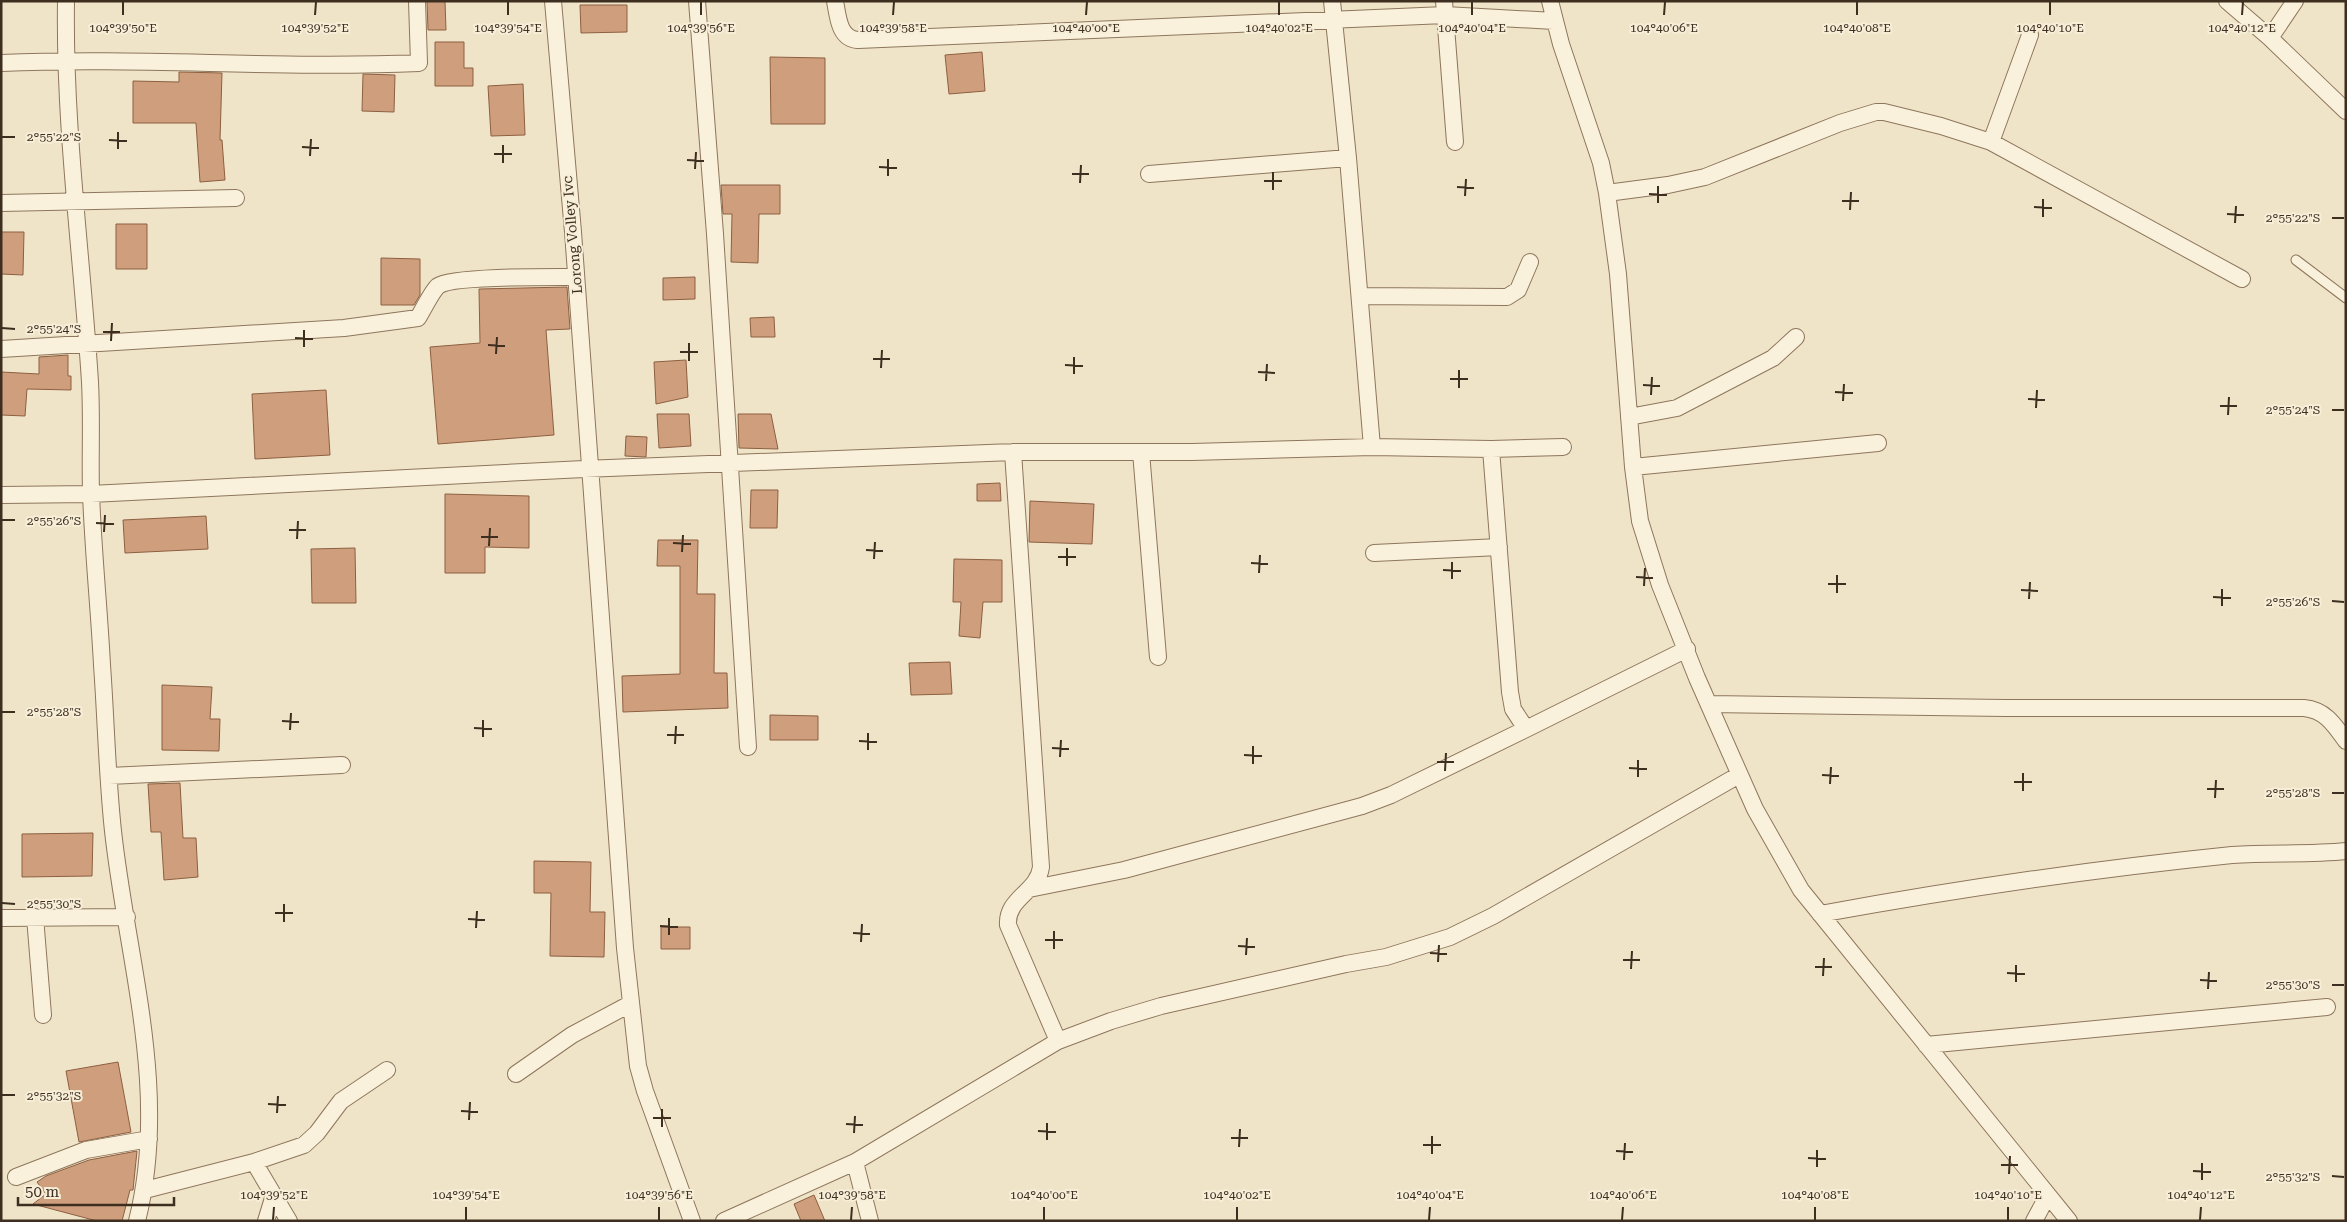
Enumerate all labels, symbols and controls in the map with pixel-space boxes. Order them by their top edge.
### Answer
text: 104°39'50"E [89,21,157,35]
text: 104°39'52"E [281,21,349,35]
text: 104°39'54"E [474,21,542,35]
text: 104°39'56"E [667,21,735,35]
text: 104°39'58"E [859,21,927,35]
text: 104°40'00"E [1052,21,1120,35]
text: 104°40'02"E [1245,21,1313,35]
text: 104°40'04"E [1438,21,1506,35]
text: 104°40'06"E [1630,21,1698,35]
text: 104°40'08"E [1823,21,1891,35]
text: 104°40'10"E [2016,21,2084,35]
text: 104°40'12"E [2208,21,2276,35]
text: 2°55'22"S [27,130,81,144]
street label: Lorong Volley Ivc [559,175,585,295]
text: 2°55'22"S [2266,211,2320,225]
text: 2°55'24"S [27,322,81,336]
text: 2°55'24"S [2266,403,2320,417]
text: 2°55'26"S [27,514,81,528]
text: 2°55'26"S [2266,595,2320,609]
text: 2°55'28"S [27,705,81,719]
text: 2°55'28"S [2266,786,2320,800]
text: 2°55'30"S [27,897,81,911]
text: 2°55'30"S [2266,978,2320,992]
text: 2°55'32"S [27,1089,81,1103]
text: 2°55'32"S [2266,1170,2320,1184]
scale bar [18,1174,174,1206]
text: 50 m [25,1183,60,1201]
text: 104°39'52"E [240,1188,308,1202]
text: 104°39'54"E [432,1188,500,1202]
text: 104°39'56"E [625,1188,693,1202]
text: 104°39'58"E [818,1188,886,1202]
text: 104°40'00"E [1010,1188,1078,1202]
text: 104°40'02"E [1203,1188,1271,1202]
text: 104°40'04"E [1396,1188,1464,1202]
text: 104°40'06"E [1589,1188,1657,1202]
text: 104°40'08"E [1781,1188,1849,1202]
text: 104°40'10"E [1974,1188,2042,1202]
text: 104°40'12"E [2167,1188,2235,1202]

